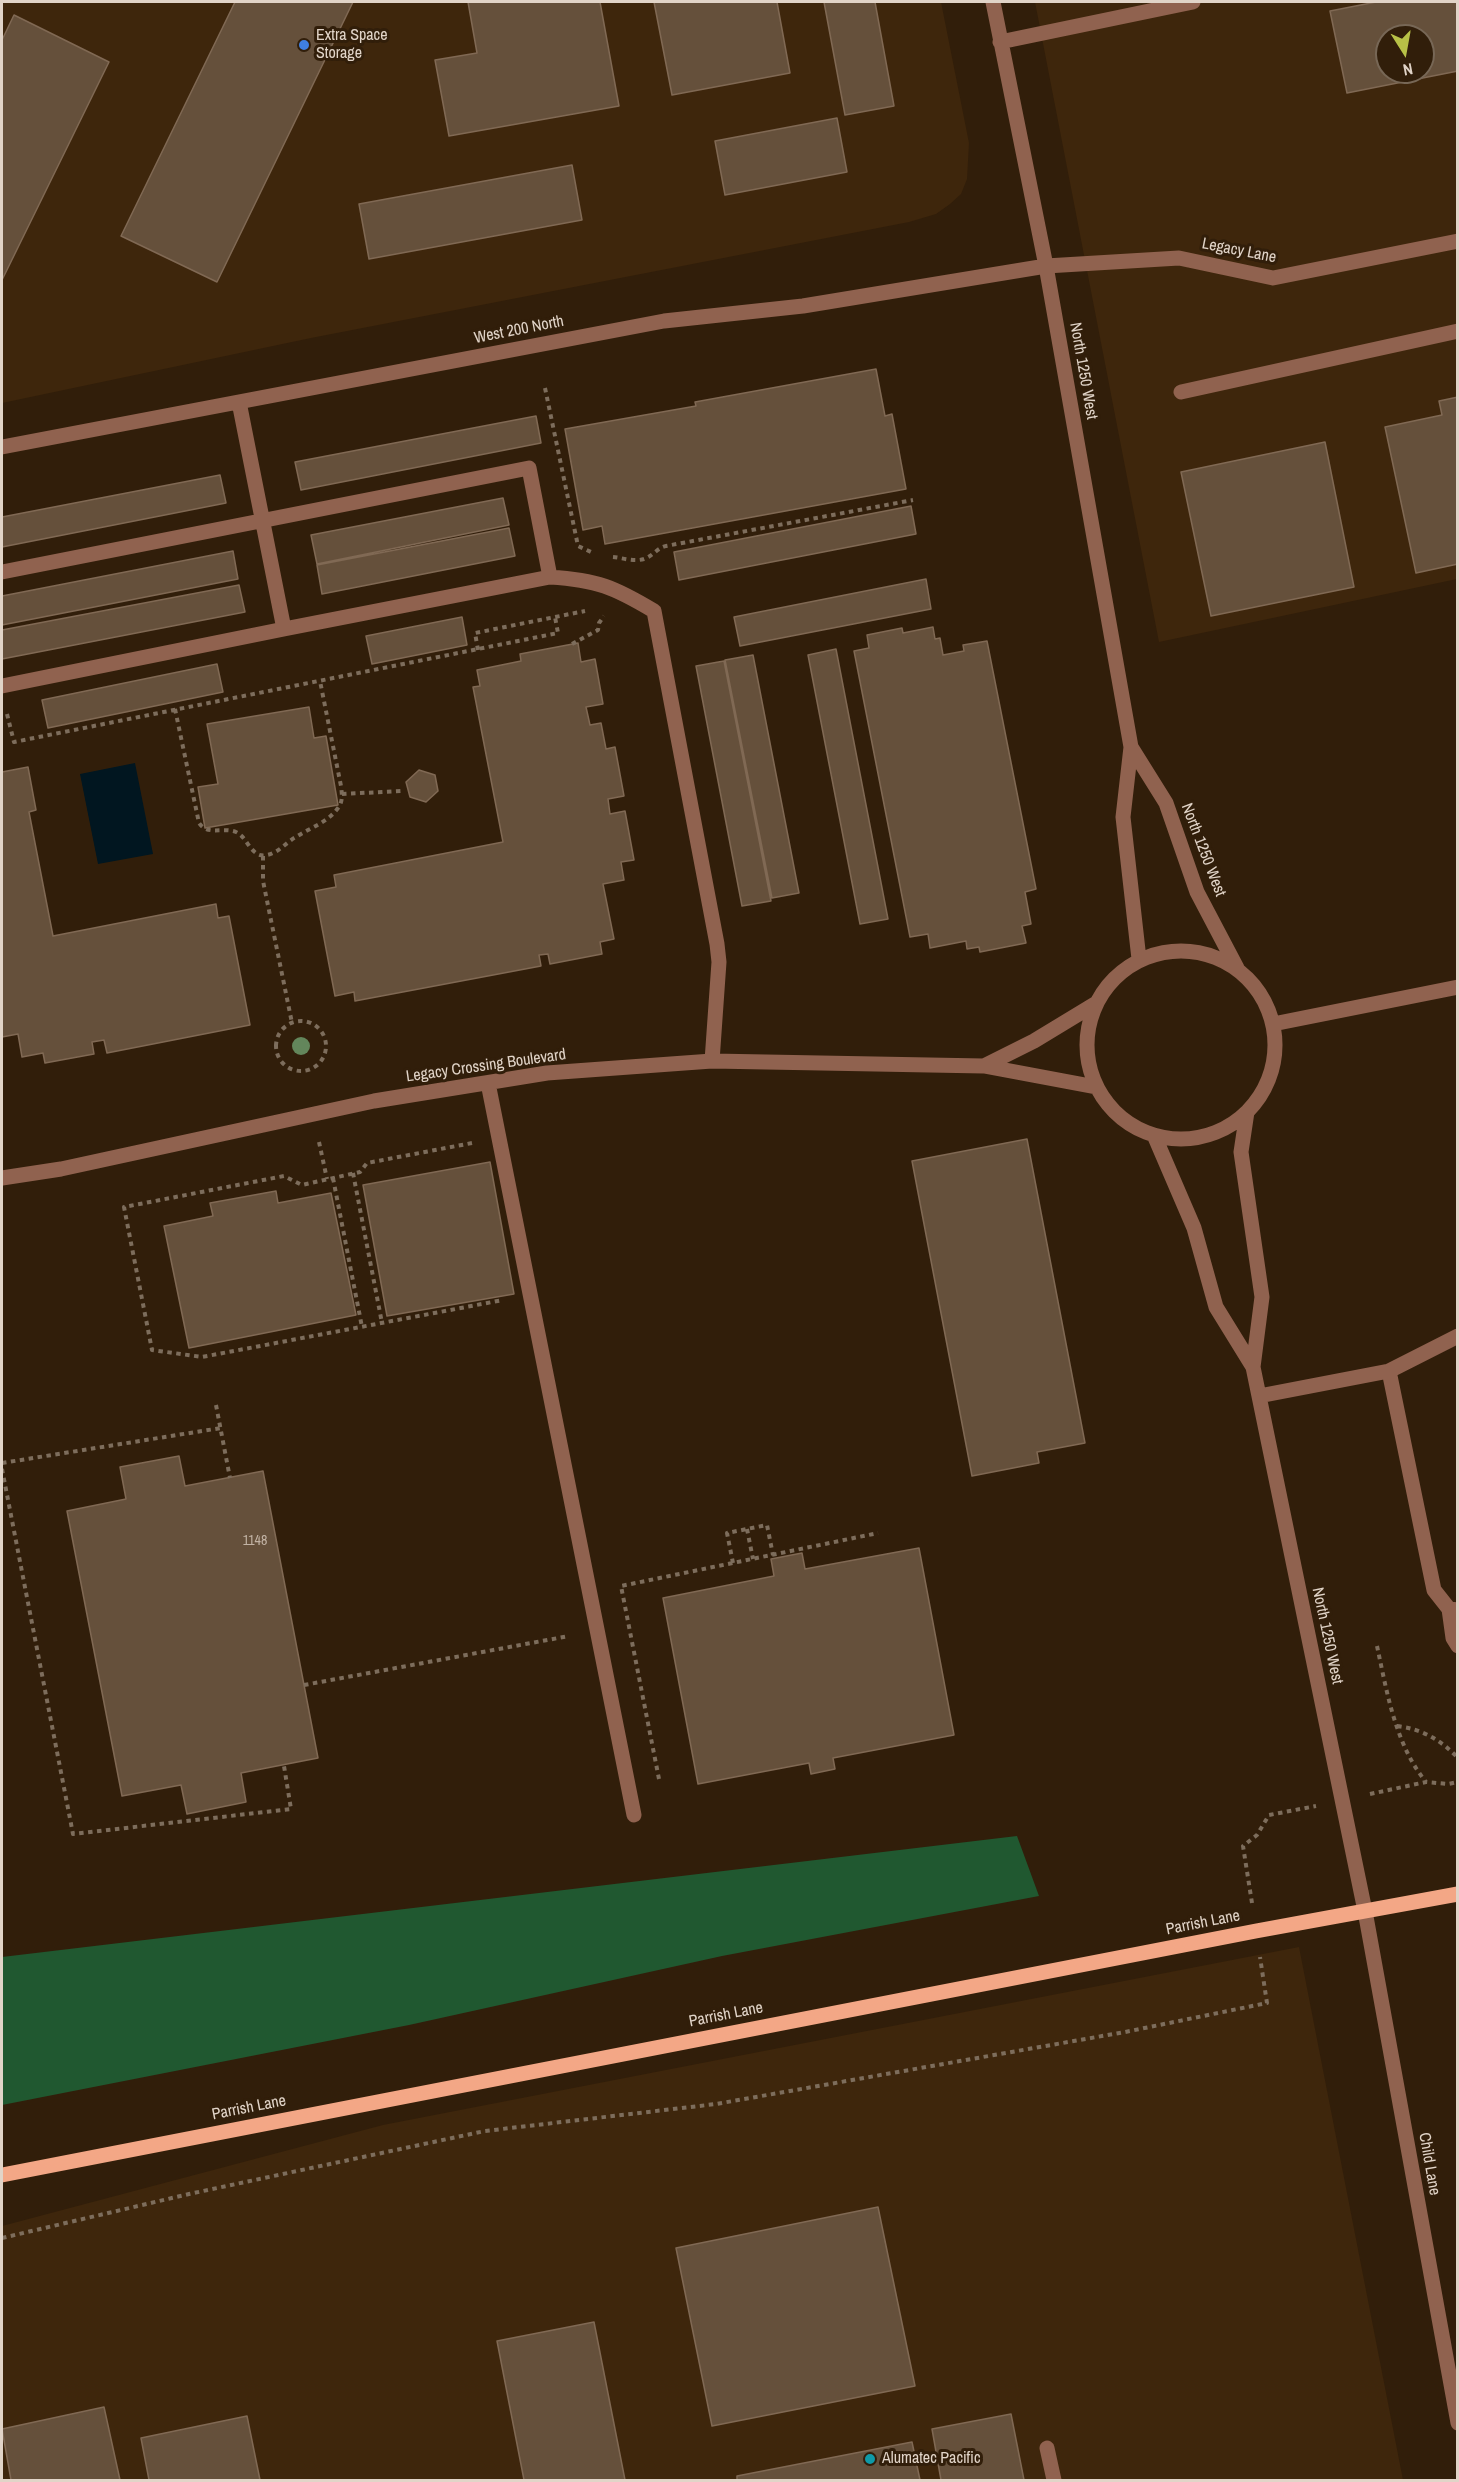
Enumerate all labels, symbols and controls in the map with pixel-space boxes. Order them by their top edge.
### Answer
north arrow [1375,24,1435,84]
place label: Extra Space Storage [316,26,387,64]
marker: Extra Space Storage [297,38,311,52]
text: N [1401,58,1415,81]
street label: Legacy Lane [1200,234,1278,268]
street label: West 200 North [473,312,565,348]
street label: North 1250 West [1065,321,1101,421]
street label: North 1250 West [1176,801,1230,899]
street label: Legacy Crossing Boulevard [405,1045,567,1087]
house number: 1148 [243,1533,267,1549]
street label: North 1250 West [1307,1586,1347,1686]
street label: Parrish Lane [1164,1906,1242,1940]
street label: Parrish Lane [687,1998,765,2032]
street label: Parrish Lane [210,2091,288,2125]
street label: Child Lane [1414,2131,1444,2197]
place label: Alumatec Pacific [882,2449,980,2469]
marker: Alumatec Pacific [863,2452,877,2466]

